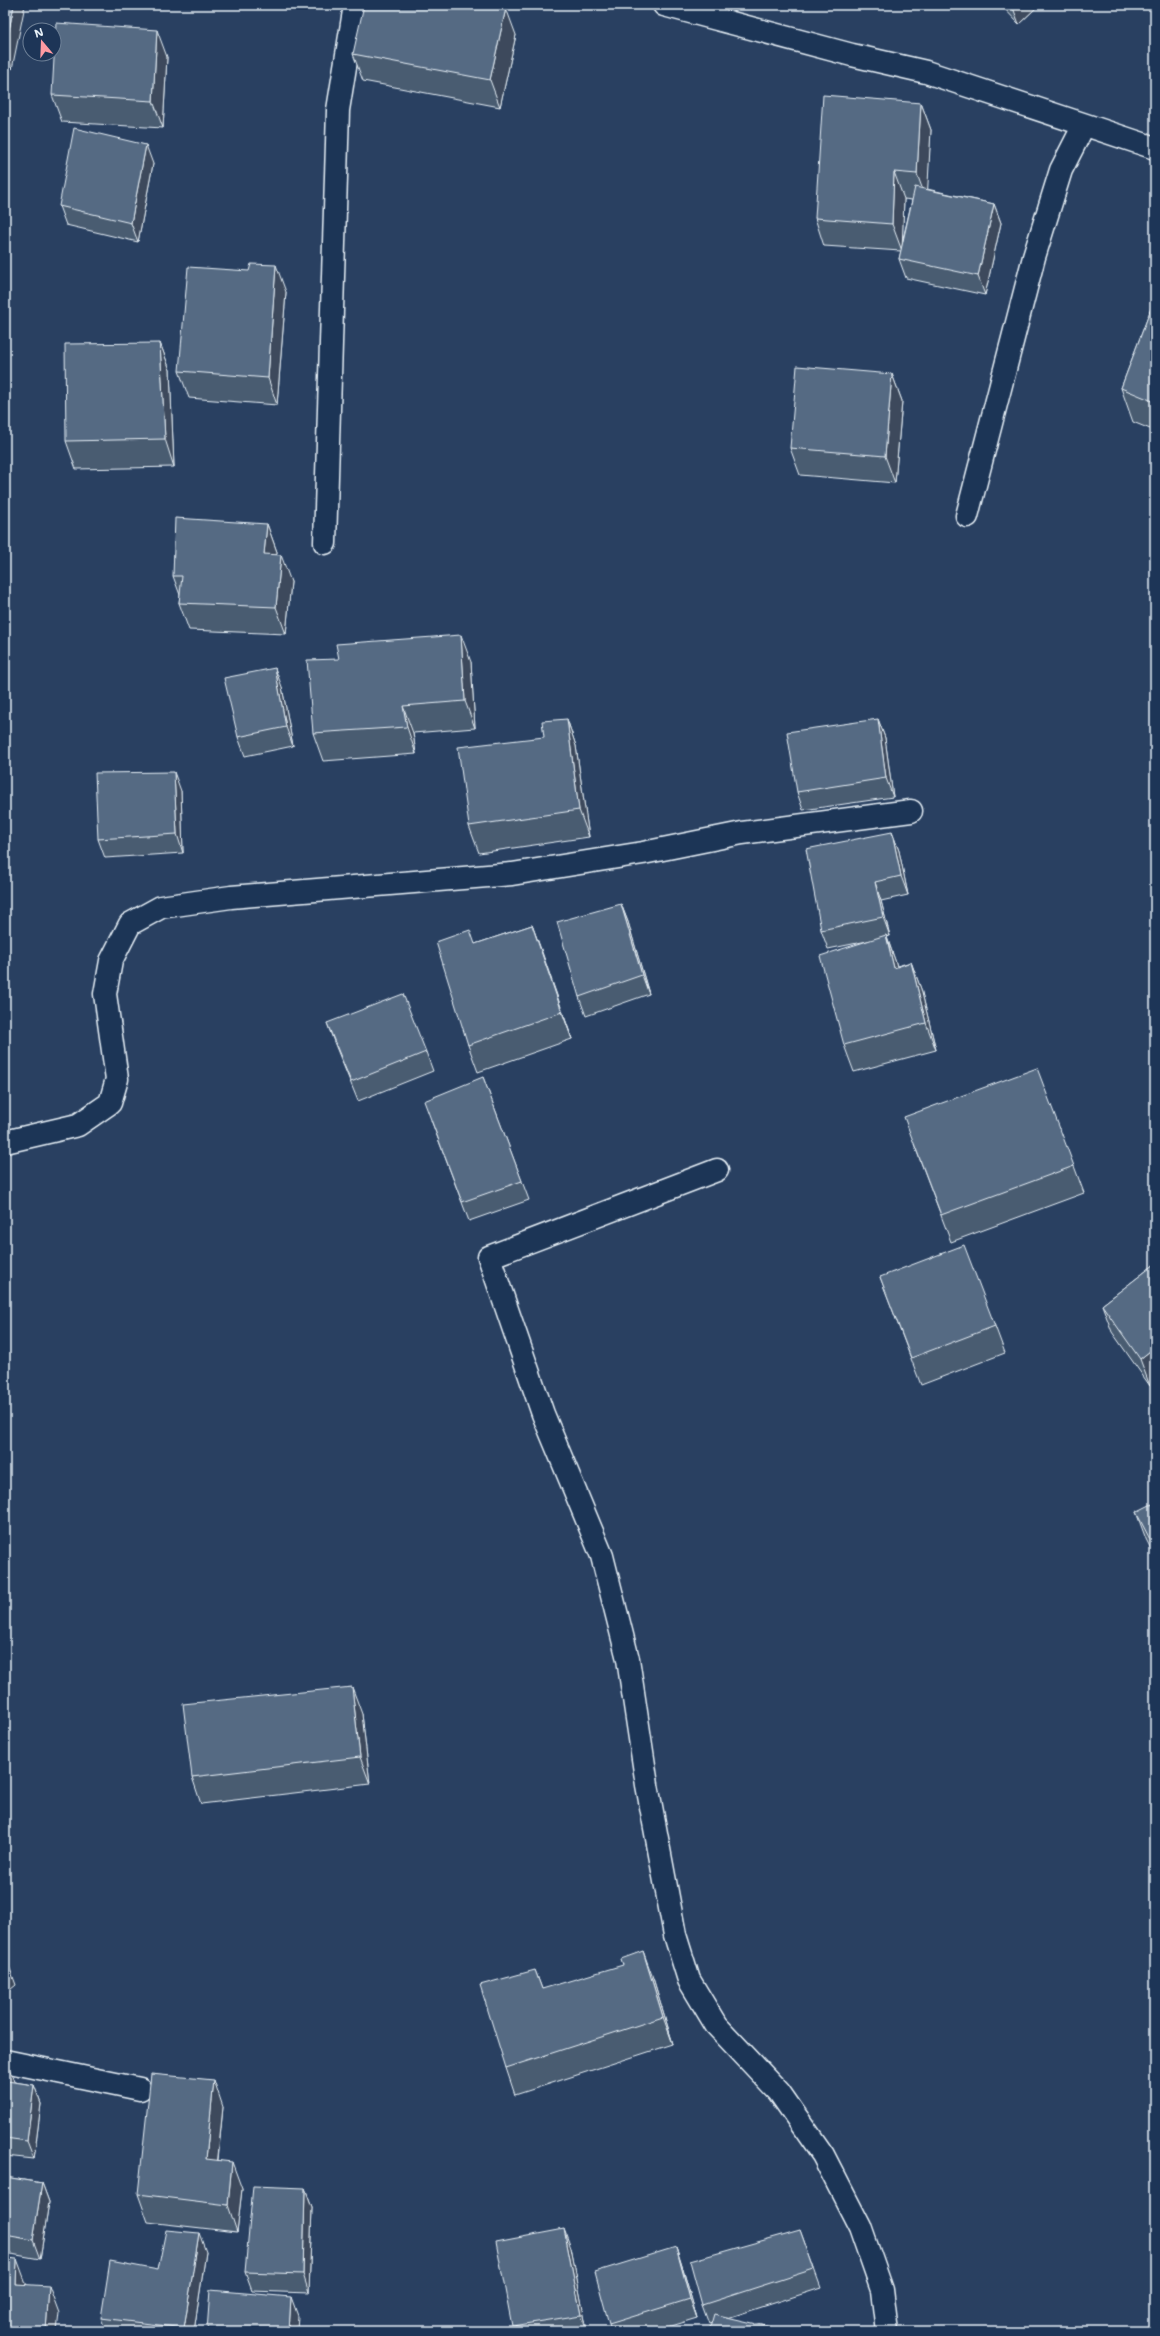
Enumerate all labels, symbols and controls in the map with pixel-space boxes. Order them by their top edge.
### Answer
north arrow [22,22,62,62]
text: N [32,24,46,42]

